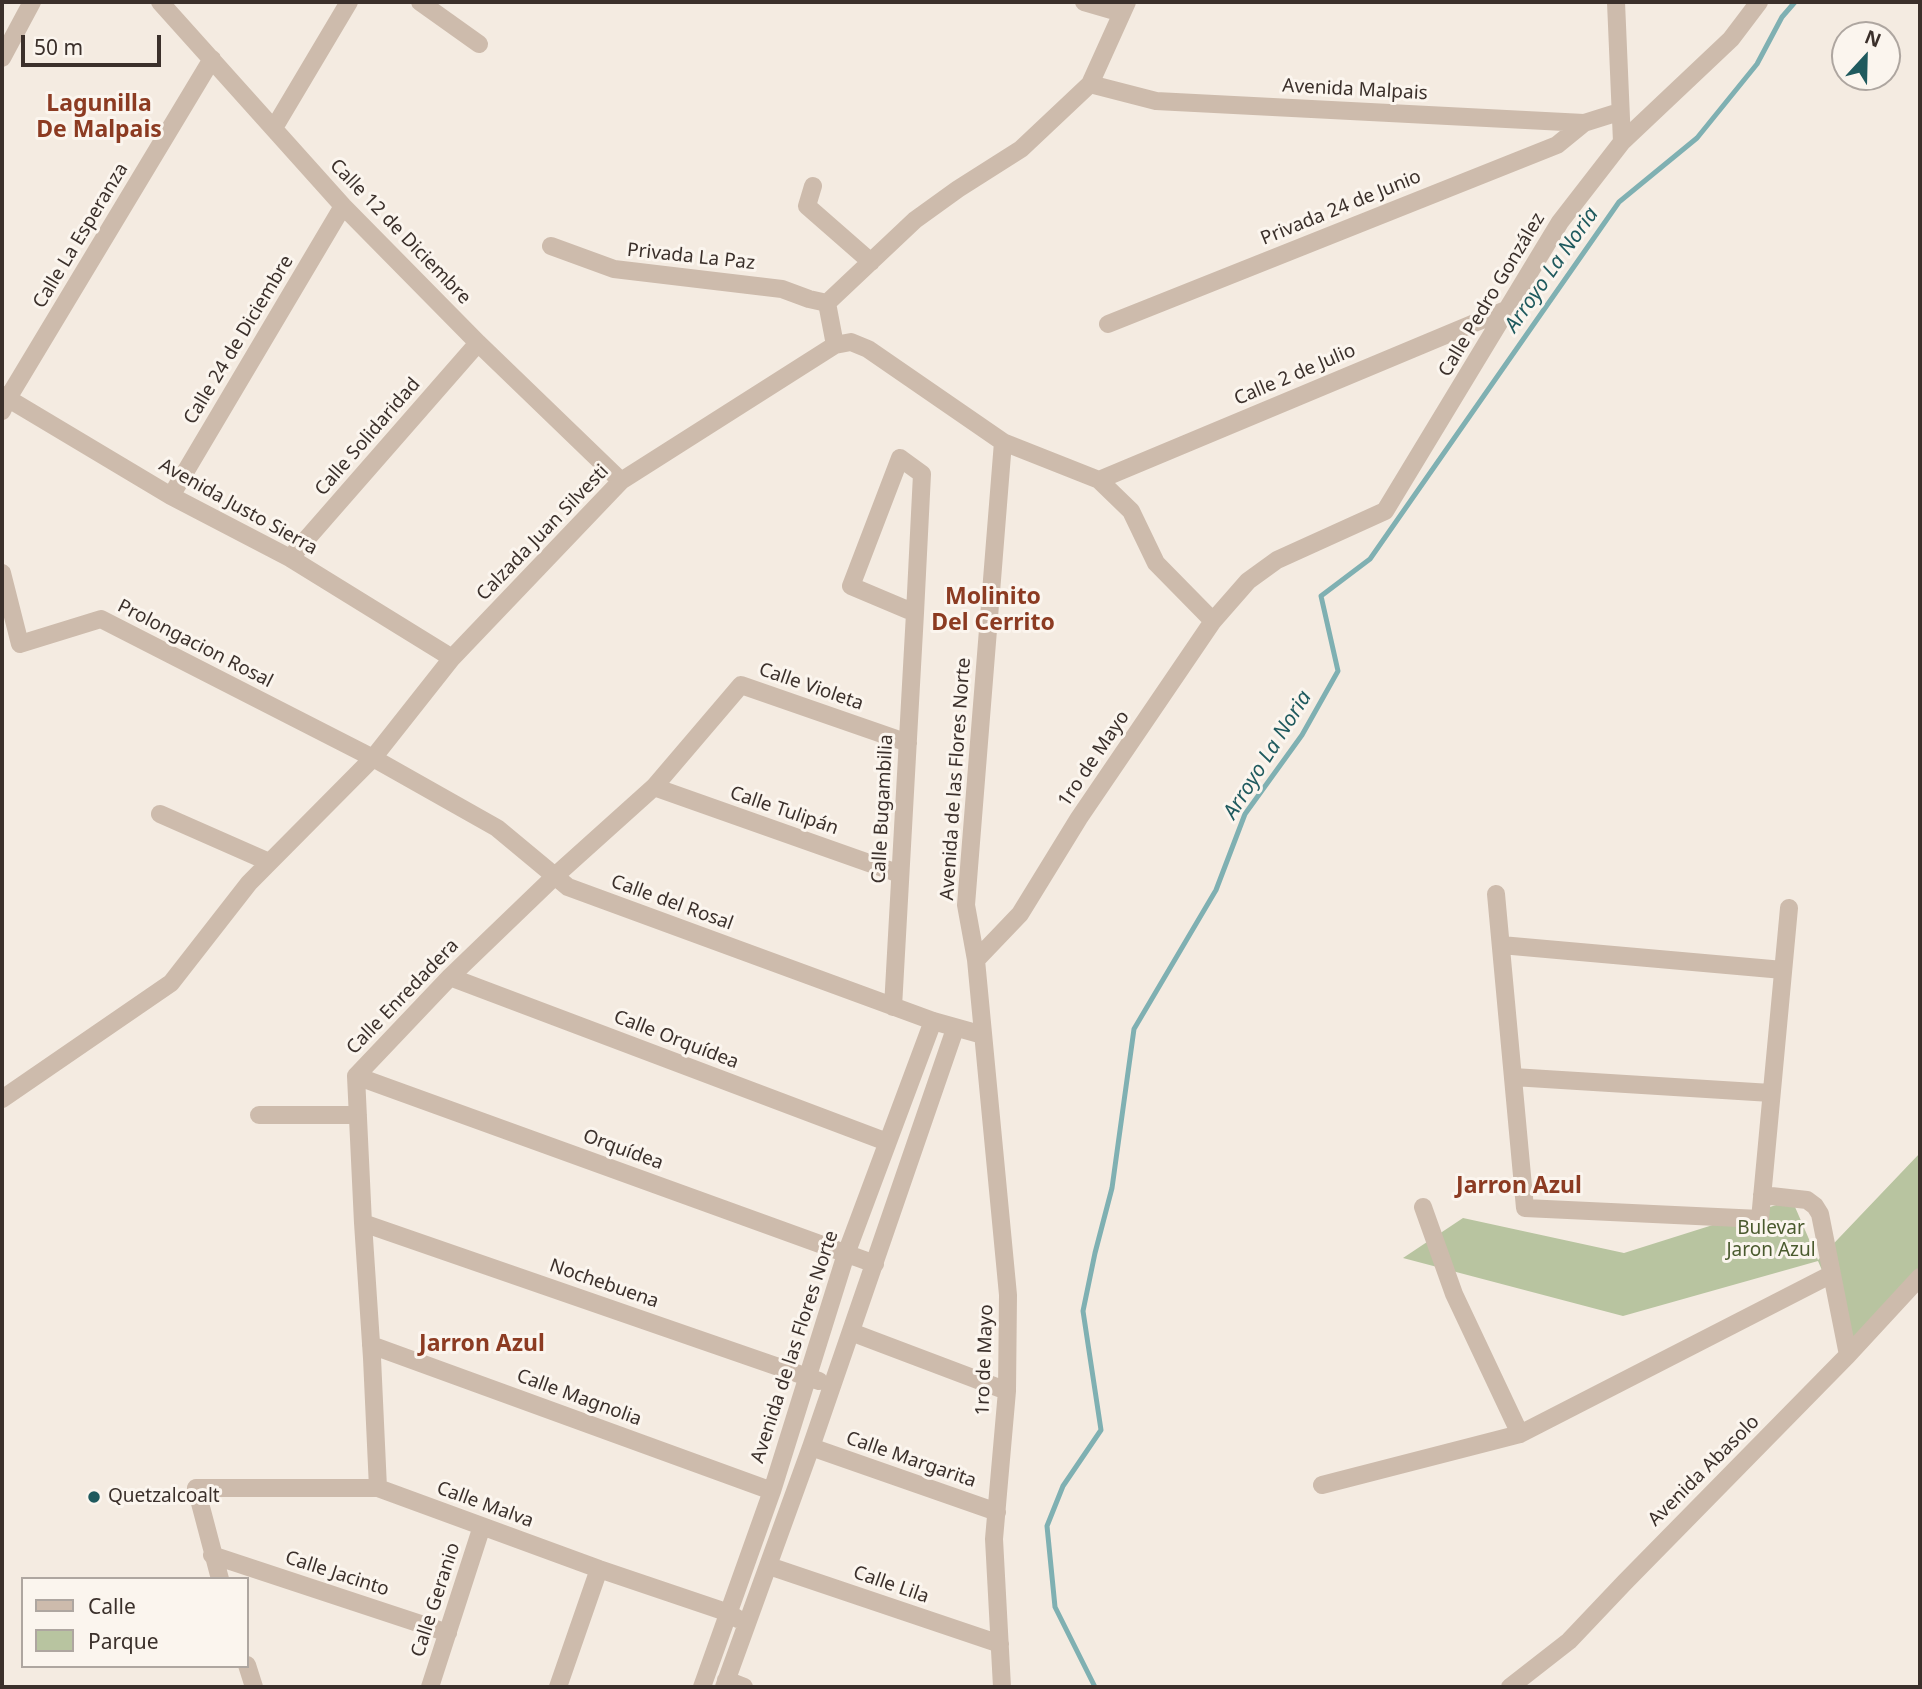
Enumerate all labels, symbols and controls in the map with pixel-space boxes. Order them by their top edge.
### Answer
scale bar [24,21,164,65]
north arrow [1831,21,1901,91]
text: N [1861,23,1885,53]
text: 50 m [34,33,83,61]
street label: Avenida Malpais [1282,75,1428,105]
district label: Lagunilla De Malpais [36,90,162,144]
street label: Calle 12 de Diciembre [325,155,475,309]
street label: Calle La Esperanza [29,159,133,313]
street label: Privada 24 de Junio [1257,165,1425,251]
water label: Arroyo La Noria [1500,203,1604,337]
street label: Calle Pedro González [1434,209,1550,381]
street label: Privada La Paz [626,239,756,275]
street label: Calle 24 de Diciembre [179,251,299,429]
street label: Calle 2 de Julio [1231,339,1359,411]
street label: Calle Solidaridad [311,373,425,501]
street label: Avenida Justo Sierra [155,454,321,560]
street label: Calzada Juan Silvesti [472,460,614,606]
district label: Molinito Del Cerrito [931,583,1055,637]
street label: Prolongacion Rosal [114,595,276,693]
street label: Avenida de las Flores Norte [936,657,976,901]
street label: Calle Violeta [756,658,866,716]
water label: Arroyo La Noria [1219,686,1317,824]
street label: 1ro de Mayo [1053,707,1135,811]
street label: Calle Bugambilia [868,734,898,884]
street label: Calle Tulipán [727,782,841,840]
street label: Calle del Rosal [608,870,736,936]
street label: Calle Enredadera [342,935,464,1059]
street label: Calle Orquídea [610,1006,742,1074]
street label: Orquídea [580,1125,666,1175]
district label: Jarron Azul [1456,1172,1582,1200]
park label: Bulevar Jaron Azul [1726,1218,1816,1262]
street label: Avenida de las Flores Norte [747,1228,843,1466]
street label: Nochebuena [546,1255,662,1313]
street label: 1ro de Mayo [972,1304,998,1416]
district label: Jarron Azul [419,1330,545,1358]
street label: Calle Magnolia [513,1365,645,1431]
street label: Avenida Abasolo [1644,1411,1764,1531]
street label: Calle Margarita [843,1427,979,1493]
street label: Calle Malva [434,1477,536,1533]
place label: Quetzalcoalt [108,1486,220,1508]
marker: Quetzalcoalt [86,1489,102,1505]
street label: Calle Geranio [407,1540,465,1660]
street label: Calle Jacinto [282,1546,392,1602]
street label: Calle Lila [850,1561,932,1609]
legend [21,1577,248,1668]
text: Calle [88,1592,136,1620]
text: Parque [88,1627,158,1655]

